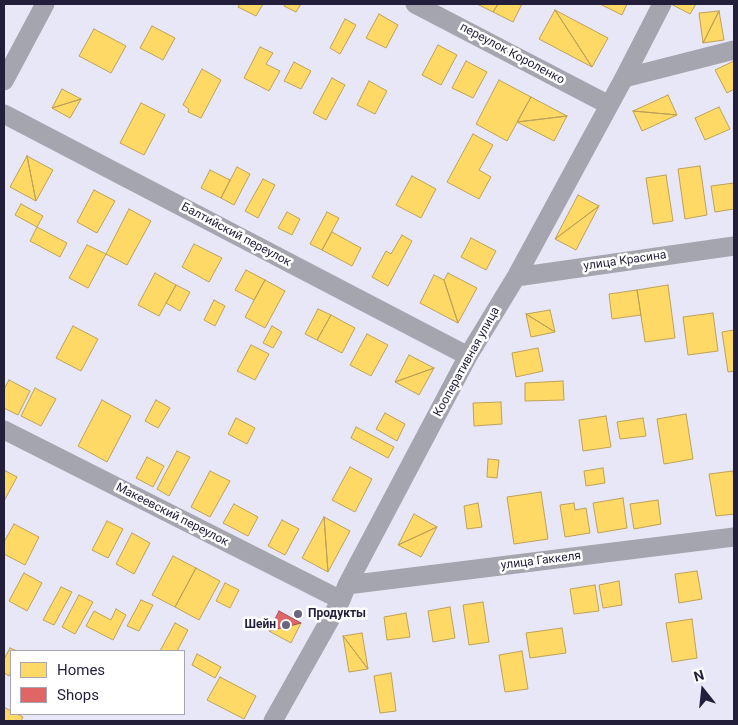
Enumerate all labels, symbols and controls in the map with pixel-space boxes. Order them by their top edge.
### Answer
street label: переулок Короленко [457,20,567,88]
street label: Балтийский переулок [179,200,293,270]
street label: улица Красина [583,248,667,274]
street label: Кооперативная улица [431,305,503,419]
street label: Макеевский переулок [113,480,231,550]
street label: улица Гаккеля [500,549,582,573]
place label: Продукты [308,607,366,621]
marker: Продукты [292,608,304,620]
place label: Шейн [244,618,276,632]
marker: Шейн [280,619,292,631]
legend [10,650,185,715]
text: Homes [57,661,105,679]
north arrow [678,665,728,715]
text: N [692,667,706,685]
text: Shops [57,686,99,704]

